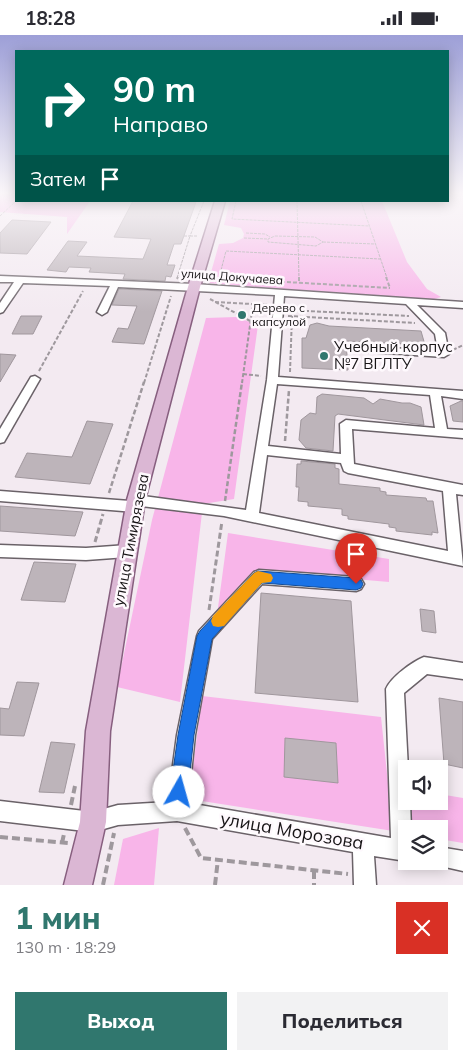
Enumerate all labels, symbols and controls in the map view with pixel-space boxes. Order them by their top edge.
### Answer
text: 18:28 [25,6,75,30]
text: 90 m [113,67,196,111]
icon: right [30,70,95,135]
text: Направо [113,110,208,138]
icon: arrive [96,165,124,193]
text: Затем [30,167,86,191]
street label: улица Докучаева [180,265,284,288]
place label: Дерево с капсулой [252,300,306,329]
marker: Дерево с капсулой [236,309,248,321]
place label: Учебный корпус №7 ВГЛТУ [333,337,453,373]
marker: Учебный корпус №7 ВГЛТУ [318,350,330,362]
street label: улица Тимирязева [108,472,153,608]
pin [335,533,377,584]
icon: arrive [342,540,370,568]
map controls [398,760,448,870]
button: sound [398,760,448,810]
position arrow [152,765,204,817]
street label: улица Морозова [219,807,366,854]
button: layers [398,820,448,870]
text: 1 мин [15,899,101,937]
button: close [396,902,448,954]
text: 130 m · 18:29 [15,937,116,957]
button: Выход [15,992,227,1050]
button: Поделиться [237,992,448,1050]

